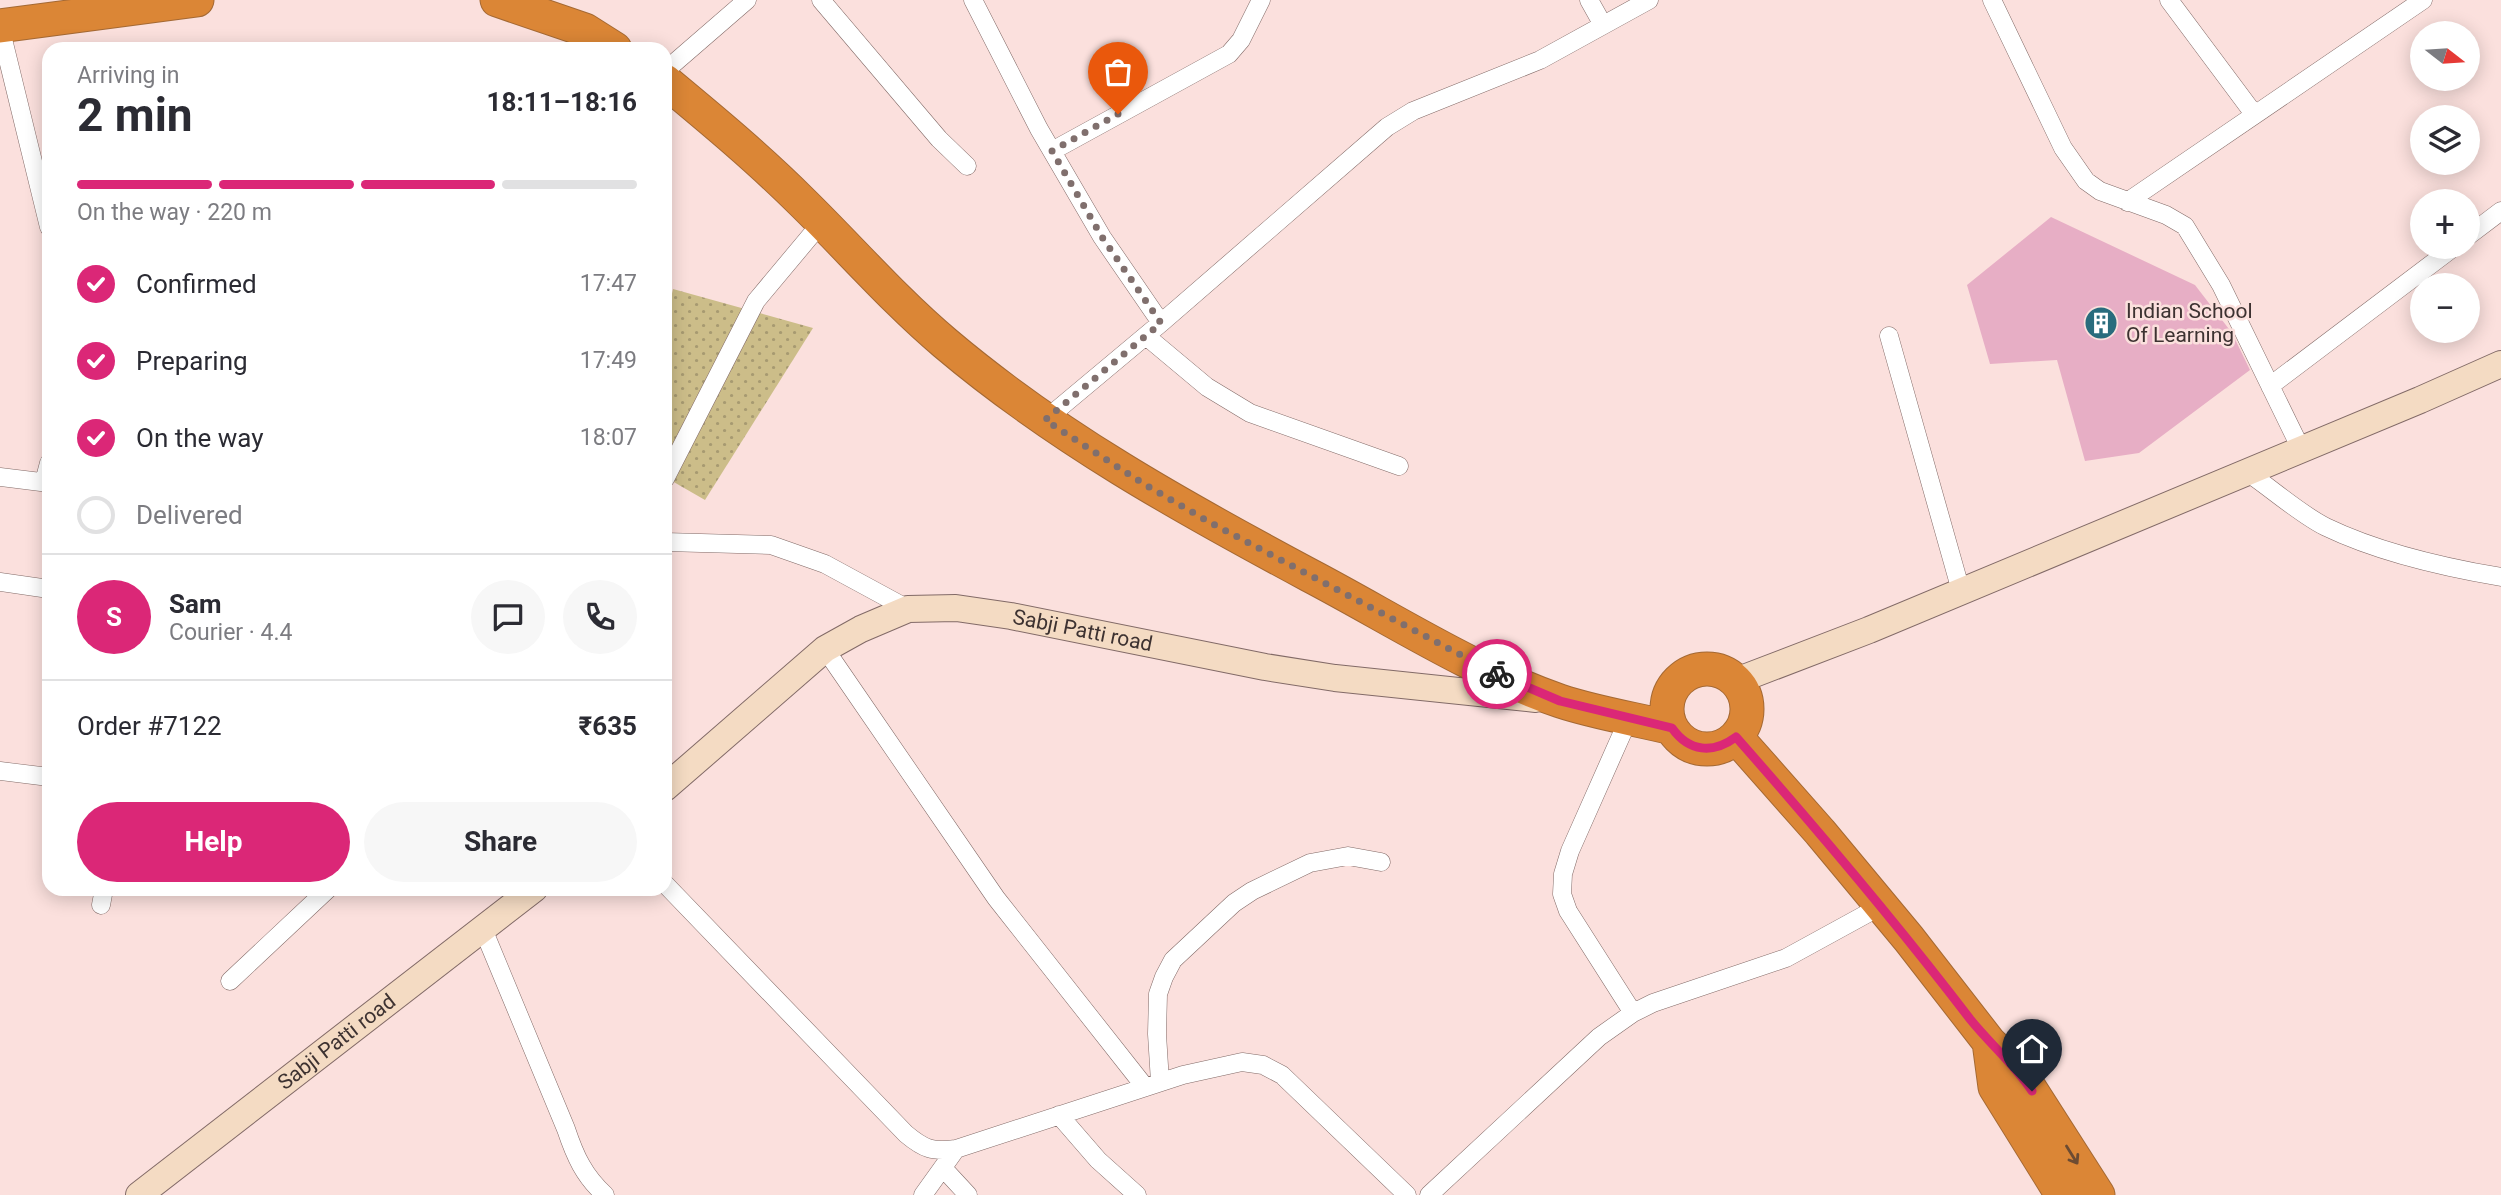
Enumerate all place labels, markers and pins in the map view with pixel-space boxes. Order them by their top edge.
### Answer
pin [1088,42,1148,114]
place label: Indian School Of Learning [2126,299,2253,347]
building icon: Indian School Of Learning [2082,304,2120,342]
pin [2002,1019,2062,1091]

